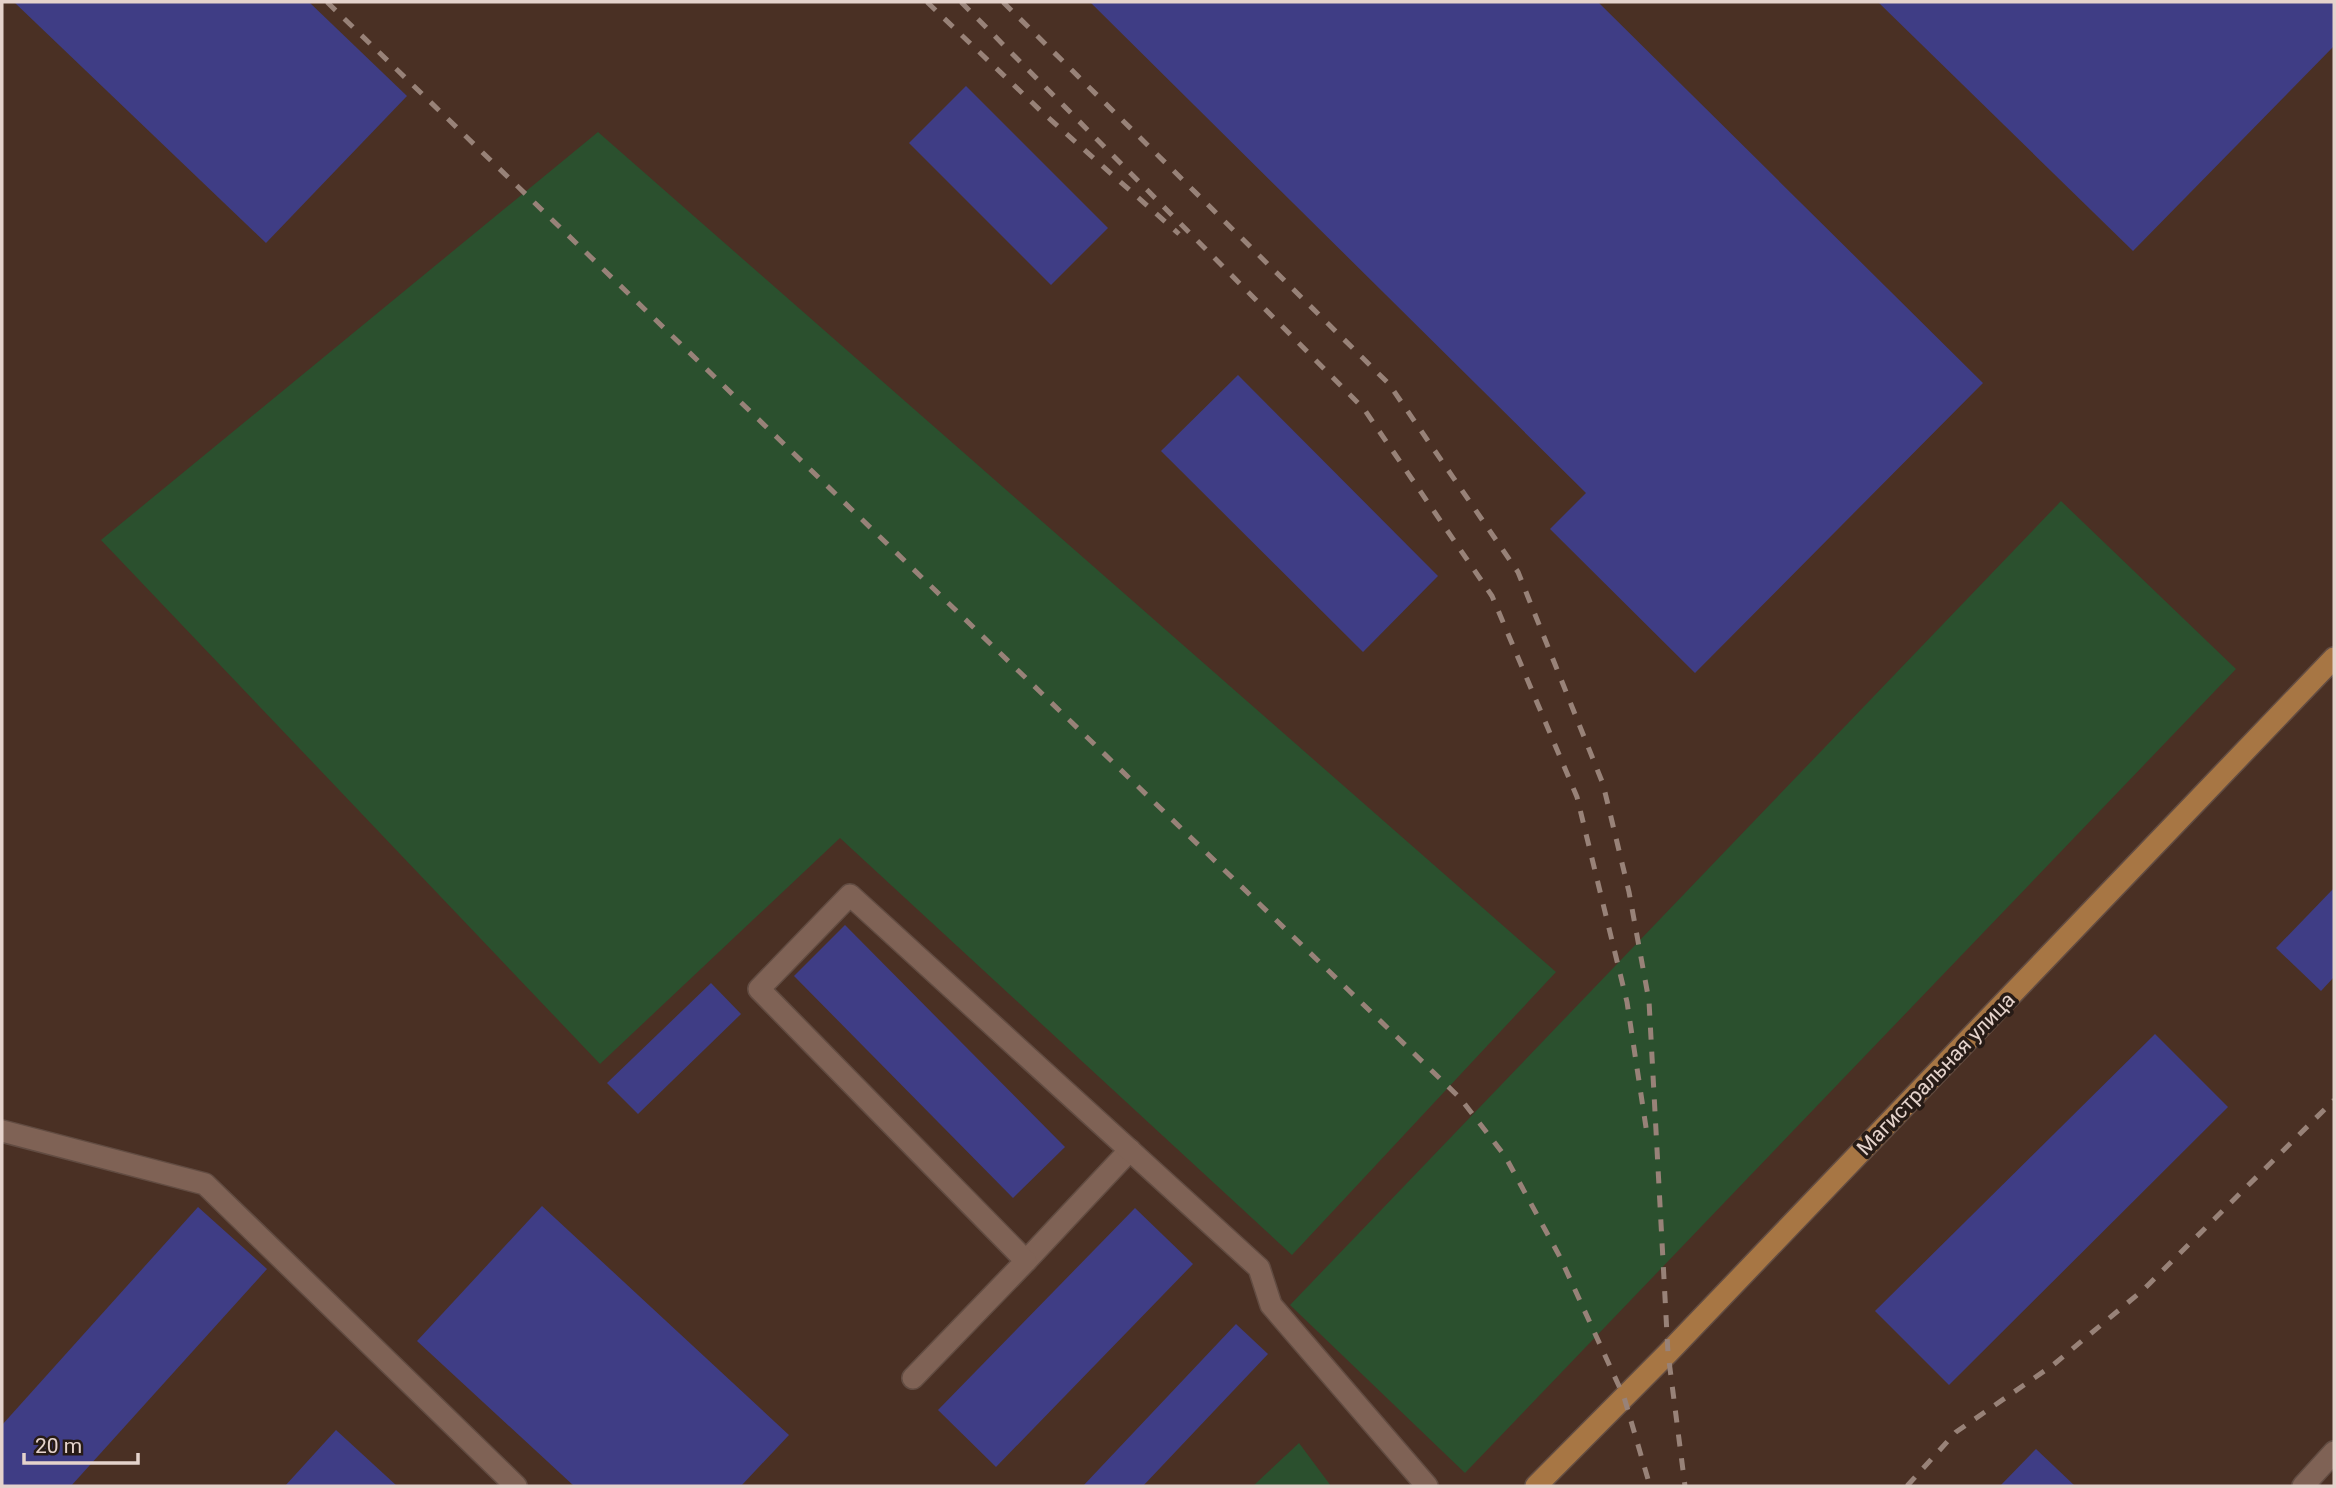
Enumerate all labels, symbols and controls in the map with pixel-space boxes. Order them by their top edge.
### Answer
street label: Магистральная улица [1852,988,2020,1160]
scale bar [24,1422,138,1466]
text: 20 m [35,1434,82,1458]

